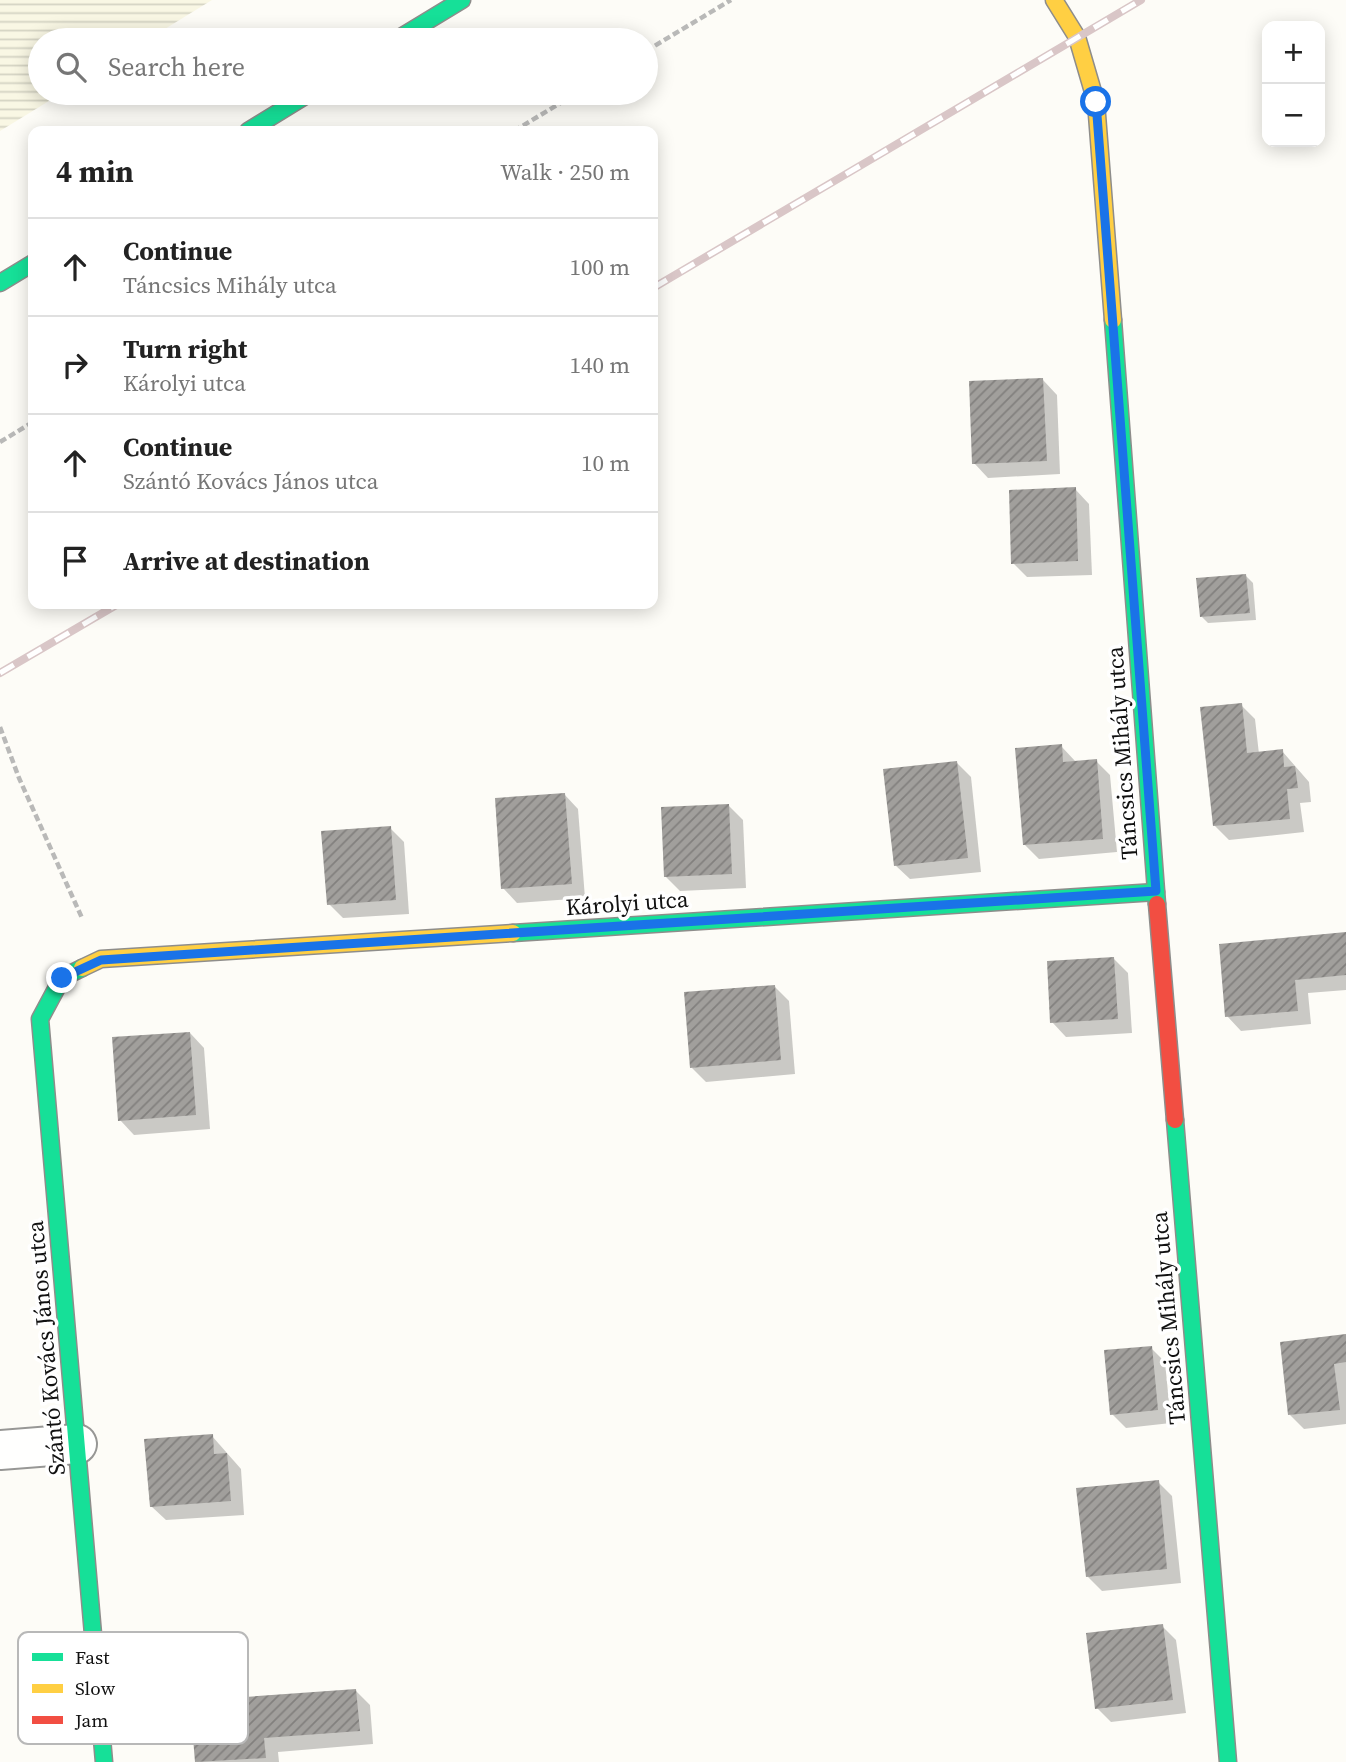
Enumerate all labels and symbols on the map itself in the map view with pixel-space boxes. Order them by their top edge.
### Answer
route start [1080,86,1111,117]
street label: Táncsics Mihály utca [1099,645,1145,861]
street label: Károlyi utca [565,883,690,923]
route end [46,962,77,993]
street label: Táncsics Mihály utca [1143,1210,1193,1426]
street label: Szántó Kovács János utca [19,1219,73,1477]
legend [18,1632,248,1744]
text: Fast [75,1644,110,1670]
text: Slow [75,1675,116,1701]
text: Jam [74,1707,108,1733]

